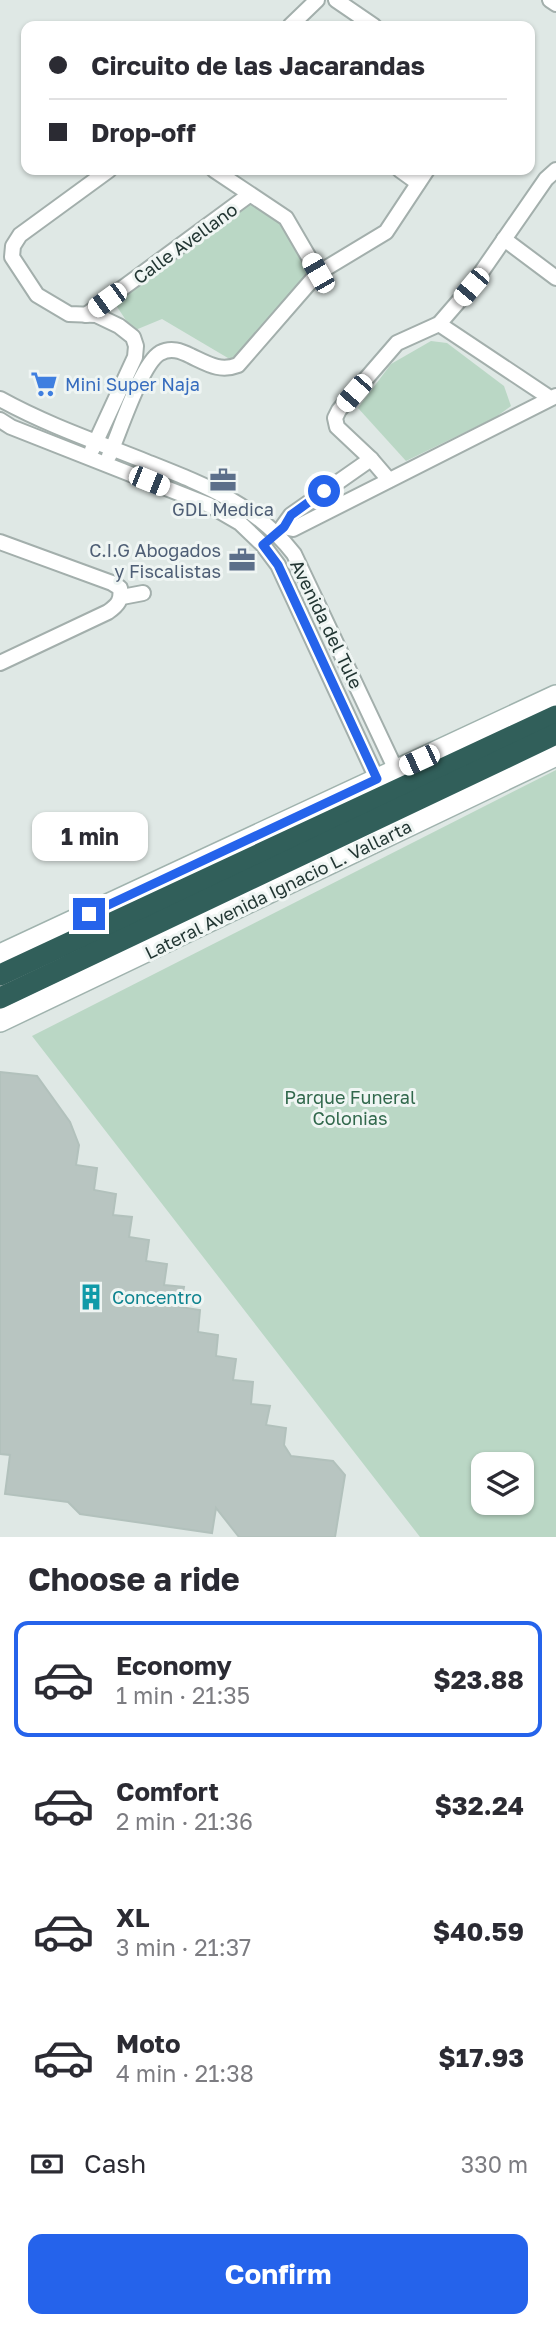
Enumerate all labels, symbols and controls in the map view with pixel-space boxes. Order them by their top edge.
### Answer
text: Circuito de las Jacarandas [91,50,425,81]
text: Drop-off [91,117,196,148]
street label: Calle Avellano [129,198,241,288]
car [299,250,338,296]
car [450,264,493,310]
car [84,279,131,321]
supermarket icon: Mini Super Naja [29,369,59,399]
car [333,370,376,416]
place label: Mini Super Naja [65,373,200,395]
car [126,463,173,499]
office icon: GDL Medica [208,465,238,495]
route start [308,475,340,507]
place label: GDL Medica [172,498,274,520]
place label: C.I.G Abogados y Fiscalistas [89,539,221,582]
office icon: C.I.G Abogados y Fiscalistas [227,545,257,575]
street label: Avenida del Tule [286,556,368,692]
car [396,742,443,778]
callout: 1 min [31,813,147,862]
street label: Lateral Avenida Ignacio L. Vallarta [141,815,415,963]
text: 1 min [61,822,119,850]
route end [73,898,105,930]
park label: Parque Funeral Colonias [284,1086,416,1129]
building icon: Concentro [76,1282,106,1312]
place label: Concentro [112,1286,202,1308]
map controls [471,1452,534,1515]
button: layers [471,1452,534,1515]
text: Choose a ride [28,1560,240,1598]
icon: car [32,1648,95,1711]
text: Economy [116,1650,232,1681]
text: $23.88 [433,1664,524,1695]
text: 1 min · 21:35 [116,1681,250,1709]
icon: car [32,1774,95,1837]
text: Comfort [116,1776,219,1807]
text: $32.24 [434,1790,524,1821]
text: 2 min · 21:36 [116,1807,253,1835]
icon: car [32,1900,95,1963]
text: XL [116,1902,150,1933]
text: $40.59 [433,1916,524,1947]
text: 3 min · 21:37 [116,1933,251,1961]
icon: car [32,2026,95,2089]
text: Moto [116,2028,181,2059]
text: $17.93 [438,2042,524,2073]
text: 4 min · 21:38 [116,2059,254,2087]
icon: cash [28,2145,66,2183]
text: Cash [84,2148,146,2179]
text: 330 m [461,2150,528,2178]
button: Confirm [28,2234,528,2314]

